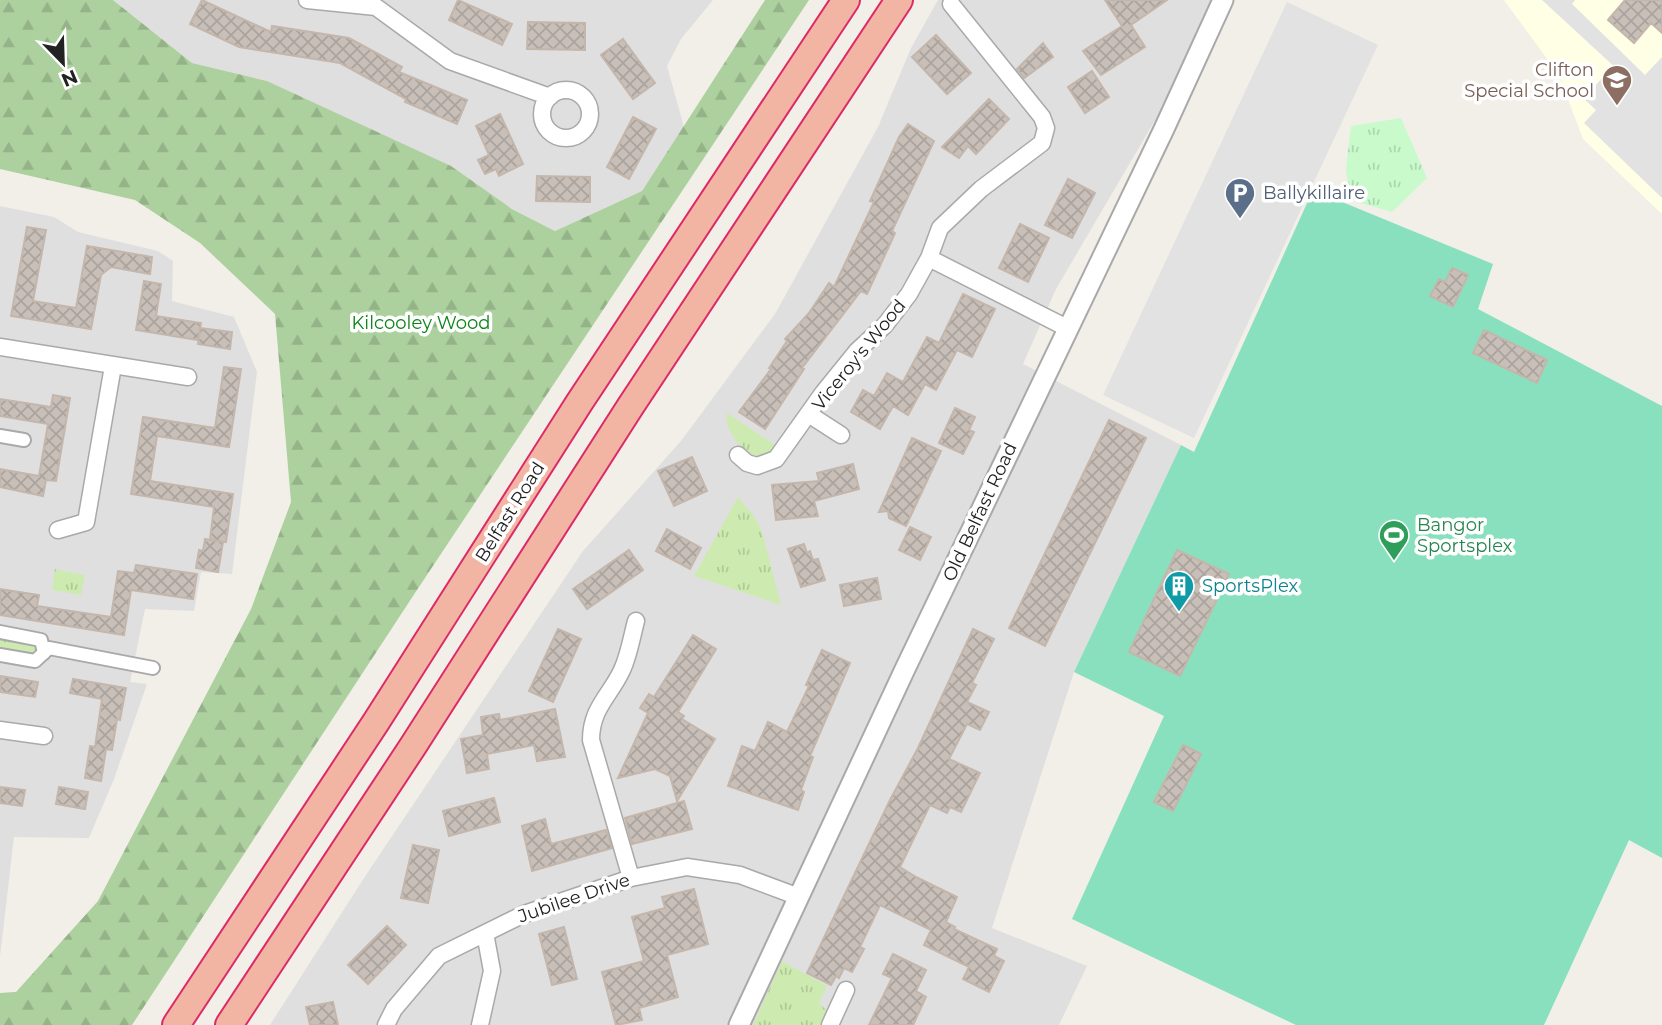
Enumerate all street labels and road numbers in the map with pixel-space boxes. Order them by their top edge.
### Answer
street label: Viceroy's Wood [807,295,911,415]
street label: Old Belfast Road [938,439,1022,585]
street label: Belfast Road [471,458,549,566]
street label: Jubilee Drive [514,869,633,928]

